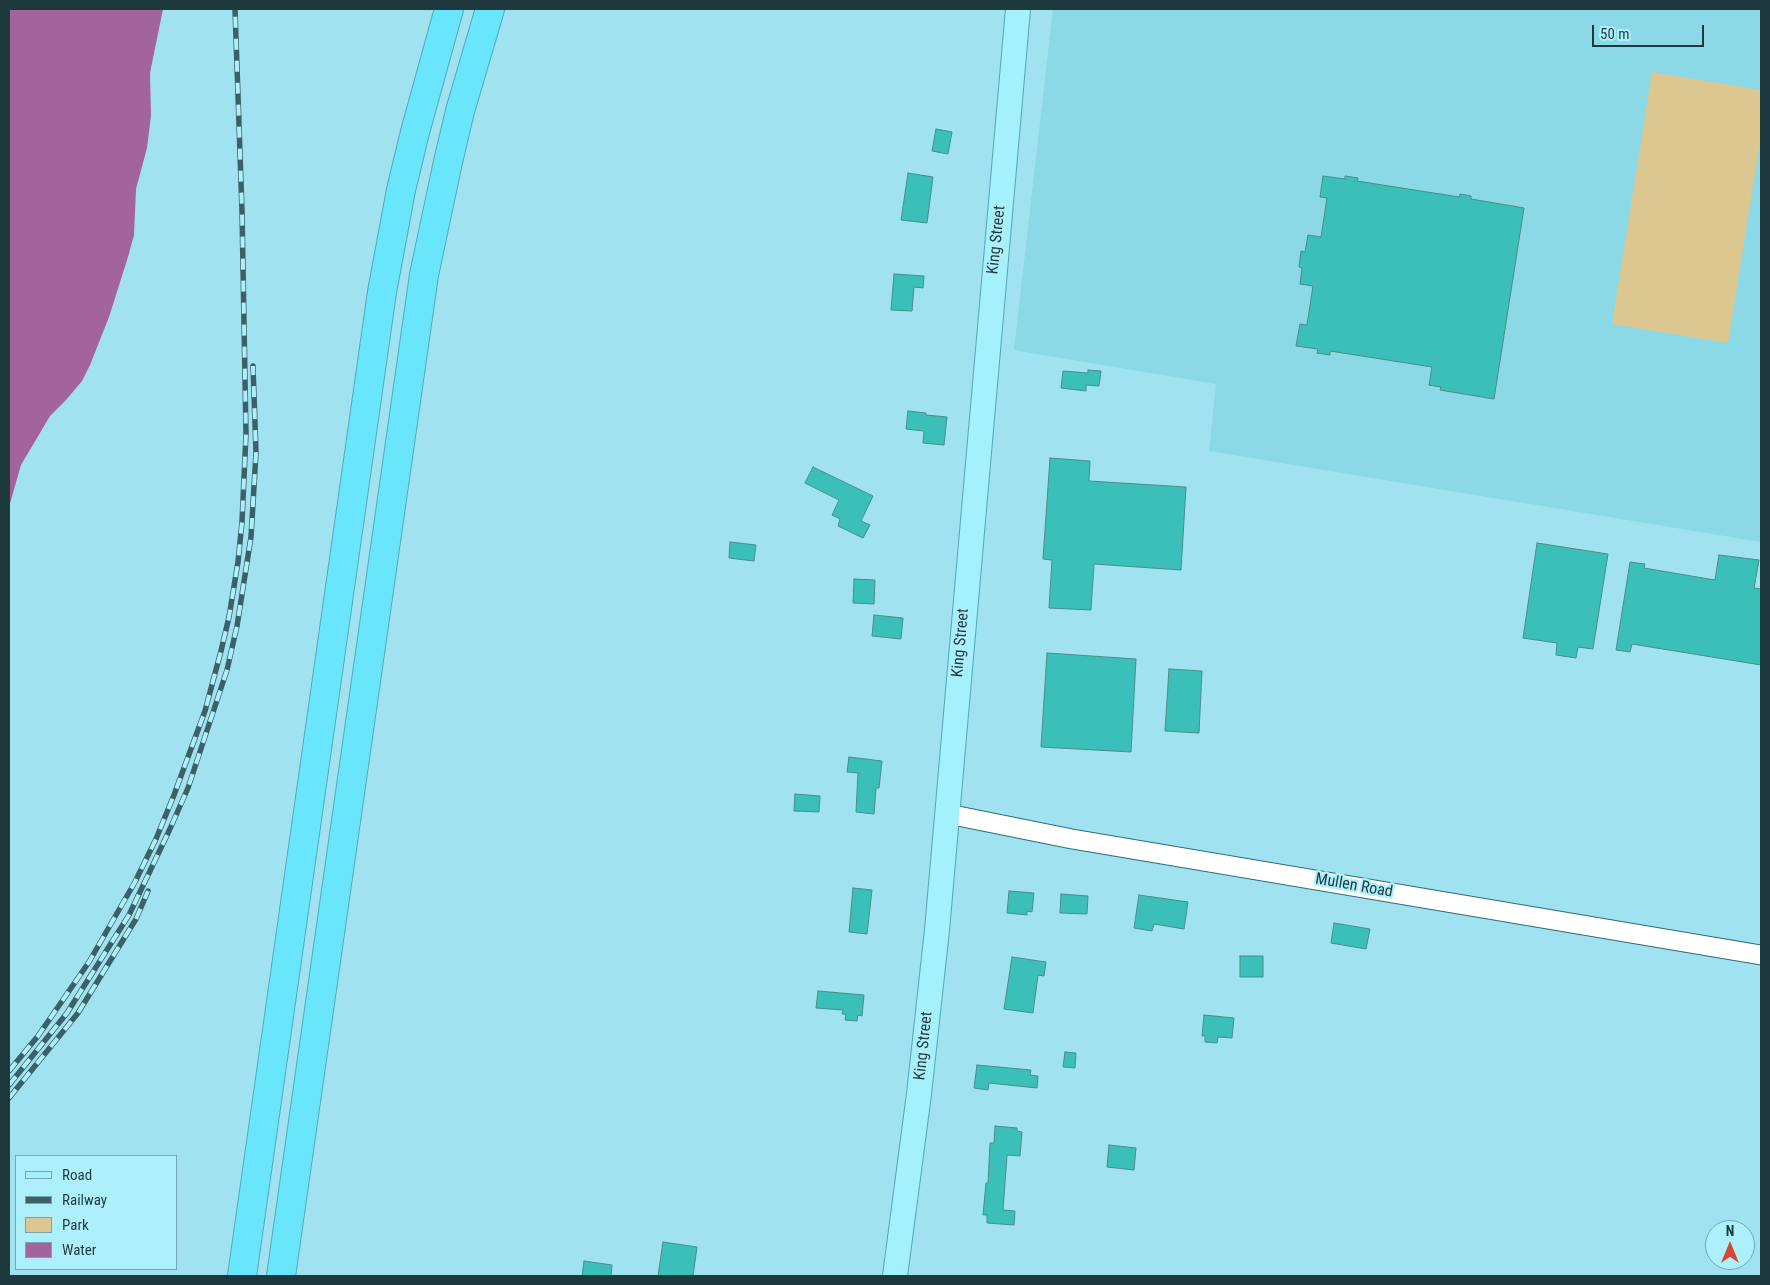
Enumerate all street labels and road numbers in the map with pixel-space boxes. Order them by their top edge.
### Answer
street label: King Street [984,205,1010,275]
street label: King Street [948,608,974,678]
street label: Mullen Road [1314,870,1394,902]
street label: King Street [911,1011,937,1081]

